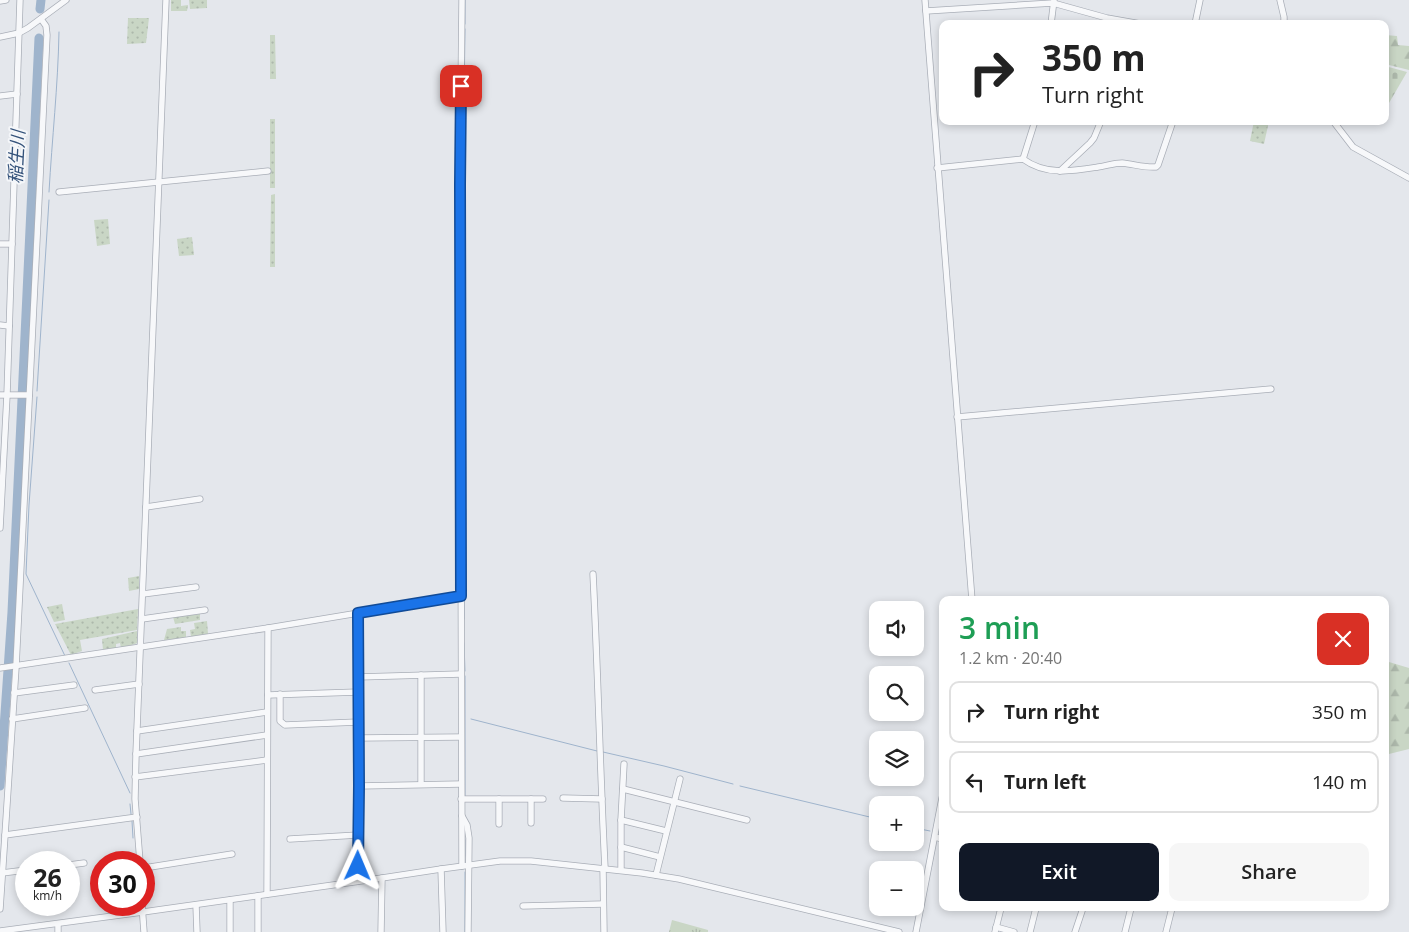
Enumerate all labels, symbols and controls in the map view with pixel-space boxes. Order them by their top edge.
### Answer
text: 350 m [1042,34,1146,81]
icon: right [959,40,1024,105]
pin [440,65,482,107]
icon: arrive [447,72,475,100]
text: Turn right [1042,79,1144,109]
water label: 稲生川 [3,127,30,185]
map controls [869,601,924,916]
button: sound [869,601,924,656]
text: 3 min [959,607,1040,648]
button: close [1317,613,1369,665]
text: 1.2 km · 20:40 [959,647,1062,669]
button: search [869,666,924,721]
icon: right [961,698,989,726]
text: Turn right [1004,699,1099,725]
text: 350 m [1312,699,1367,725]
button: layers [869,731,924,786]
icon: left [961,768,989,796]
text: Turn left [1004,769,1086,795]
text: 140 m [1312,769,1367,795]
button: + [869,796,924,851]
position arrow [331,839,383,891]
button: Exit [959,843,1159,901]
button: Share [1169,843,1369,901]
speed limit sign: 30 [90,851,155,916]
text: 26 [33,860,62,894]
button: − [869,861,924,916]
text: km/h [33,887,62,904]

